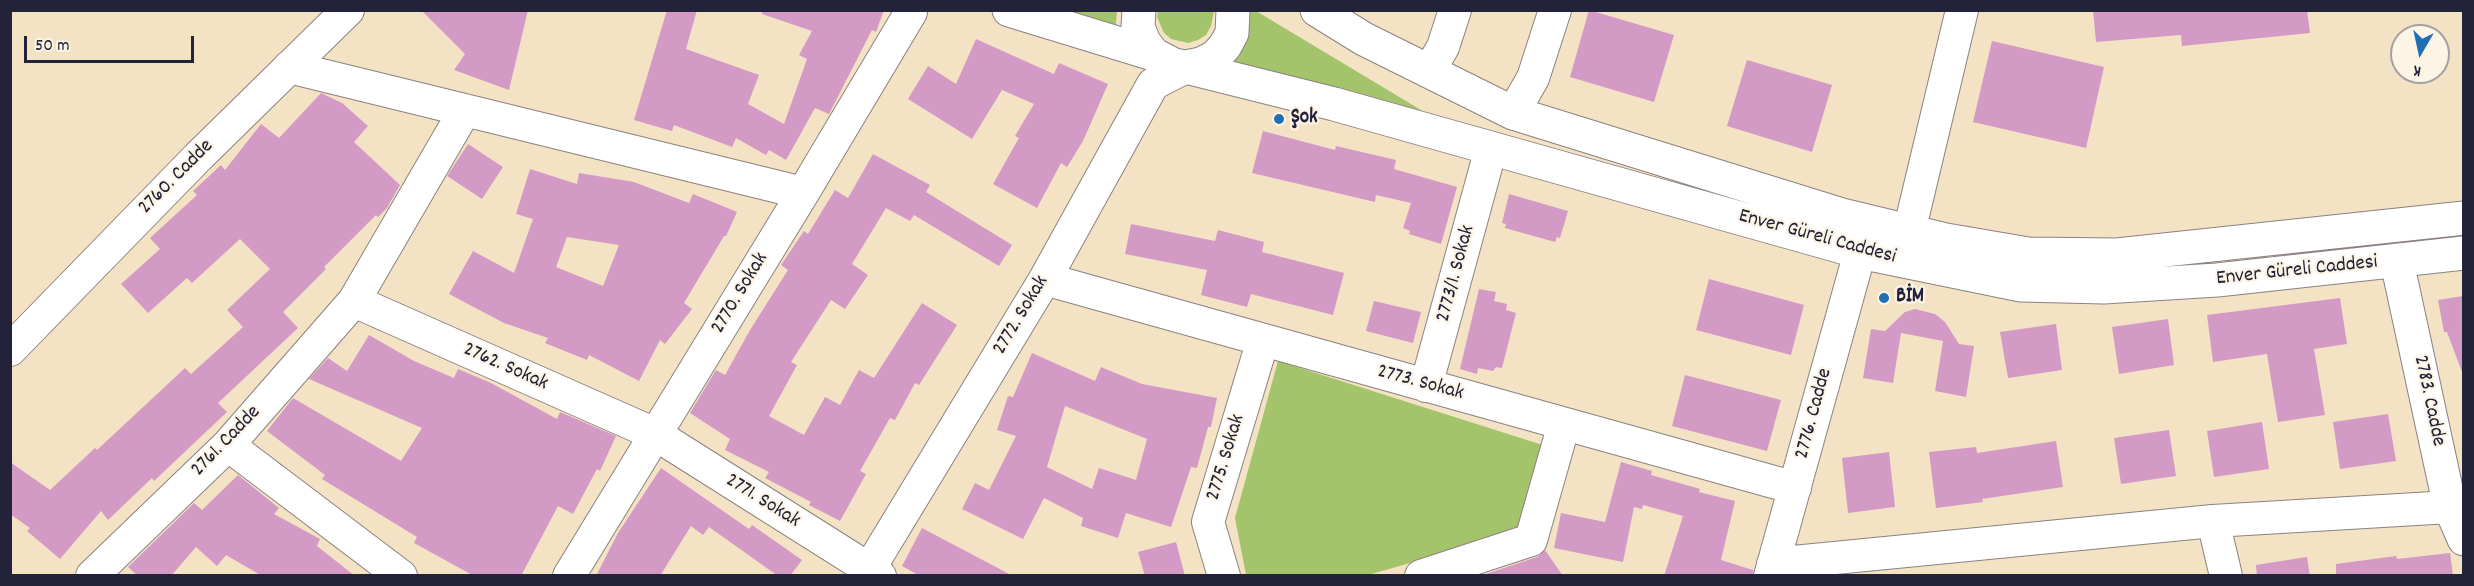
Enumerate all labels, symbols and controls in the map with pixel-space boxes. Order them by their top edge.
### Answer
scale bar [27,24,196,62]
north arrow [2390,24,2450,84]
text: 50 m [35,34,70,59]
text: K [2412,58,2423,82]
place label: Şok [1291,106,1318,132]
marker: Şok [1272,112,1286,126]
street label: 2760. Cadde [134,135,220,221]
street label: Enver Güreli Caddesi [1735,205,1899,271]
street label: 2773/1. Sokak [1432,223,1482,325]
street label: 2770. Sokak [707,249,775,339]
street label: Enver Güreli Caddesi [2215,251,2379,293]
street label: 2772. Sokak [988,272,1056,360]
place label: BİM [1896,285,1924,311]
marker: BİM [1877,291,1891,305]
street label: 2762. Sokak [458,338,552,398]
street label: 2783. Cadde [2406,353,2450,449]
street label: 2773. Sokak [1374,360,1466,408]
street label: 2776. Cadde [1791,366,1839,462]
street label: 2761. Cadde [187,401,267,483]
street label: 2775. Sokak [1202,412,1252,504]
street label: 2771. Sokak [720,469,804,535]

